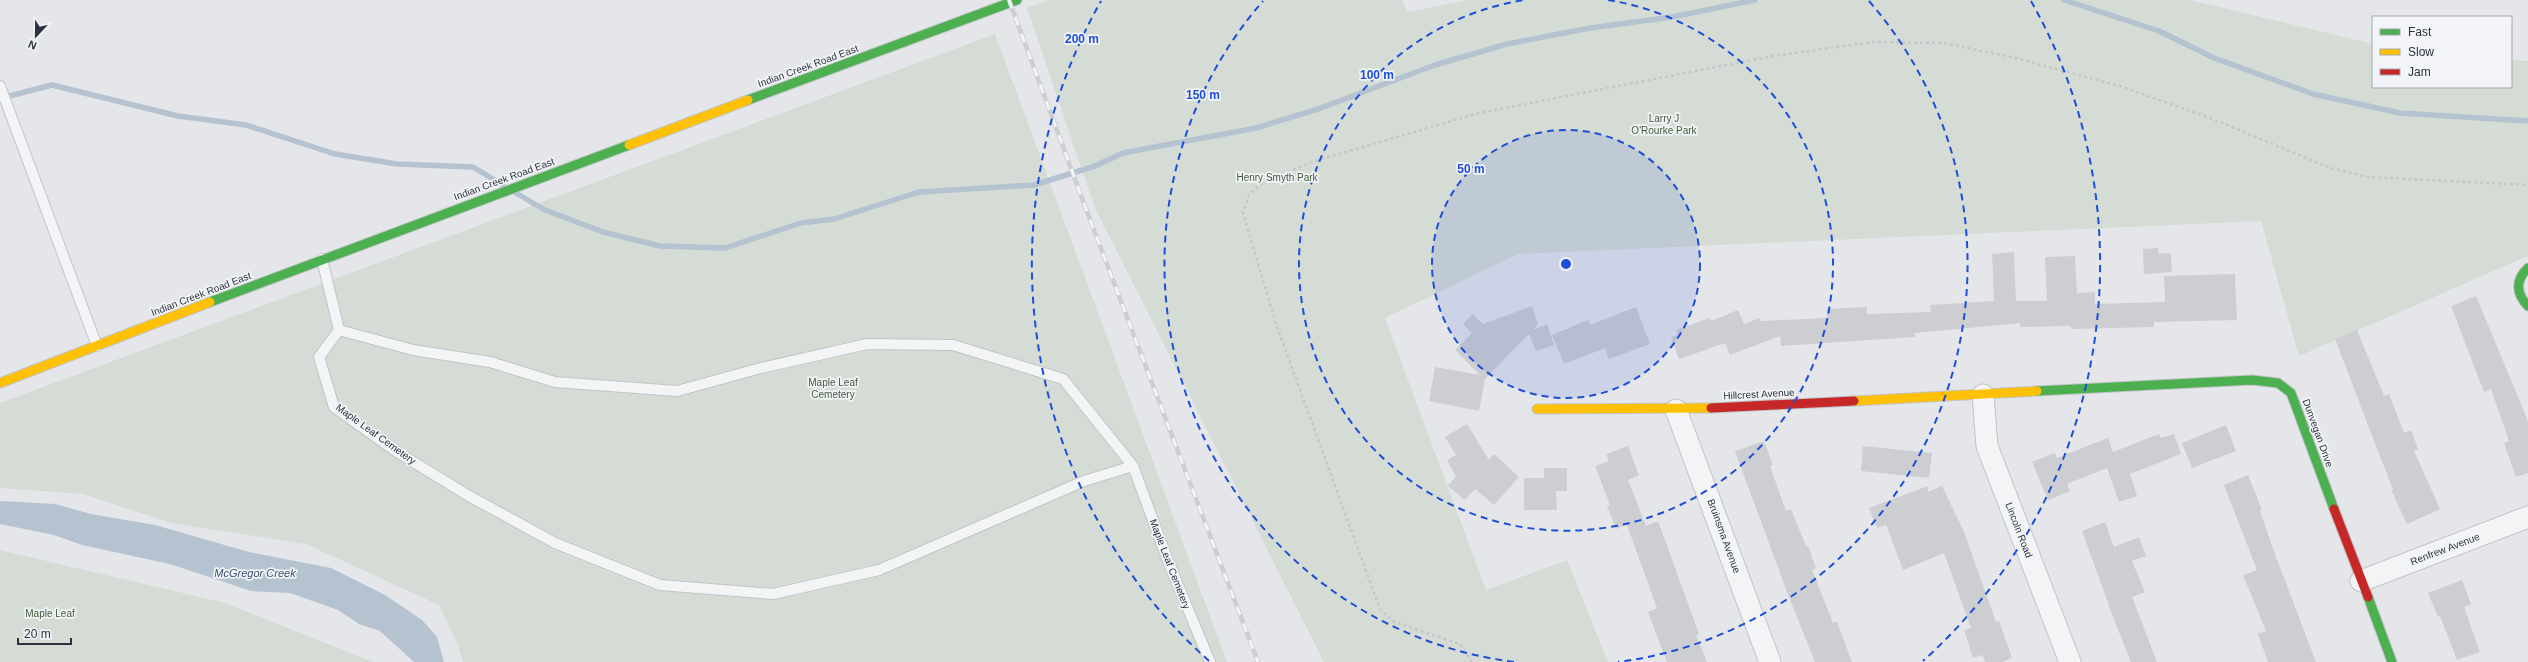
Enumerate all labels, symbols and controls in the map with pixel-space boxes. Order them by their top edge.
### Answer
north arrow [16,16,56,56]
legend [2372,16,2512,88]
text: Fast [2408,25,2432,39]
text: 200 m [1065,32,1099,46]
text: N [26,38,38,52]
street label: Indian Creek Road East [756,43,860,89]
text: Slow [2408,45,2434,59]
text: Jam [2408,65,2431,79]
text: 100 m [1360,68,1394,82]
text: 150 m [1186,88,1220,102]
park label: Larry J O'Rourke Park [1631,113,1698,136]
street label: Indian Creek Road East [452,156,556,202]
text: 50 m [1457,162,1485,176]
park label: Henry Smyth Park [1236,172,1319,183]
centre of rings [1559,257,1573,271]
street label: Indian Creek Road East [149,270,253,318]
park label: Maple Leaf Cemetery [808,377,858,400]
street label: Hillcrest Avenue [1723,387,1795,401]
street label: Dunvegan Drive [2301,397,2336,469]
street label: Maple Leaf Cemetery [334,401,418,467]
street label: Bruinsma Avenue [1705,497,1743,575]
street label: Lincoln Road [2003,501,2035,559]
street label: Maple Leaf Cemetery [1148,517,1192,611]
street label: Renfrew Avenue [2409,531,2482,567]
water label: McGregor Creek [214,567,296,579]
park label: Maple Leaf [25,608,75,619]
scale bar [18,620,71,646]
text: 20 m [24,627,51,641]

